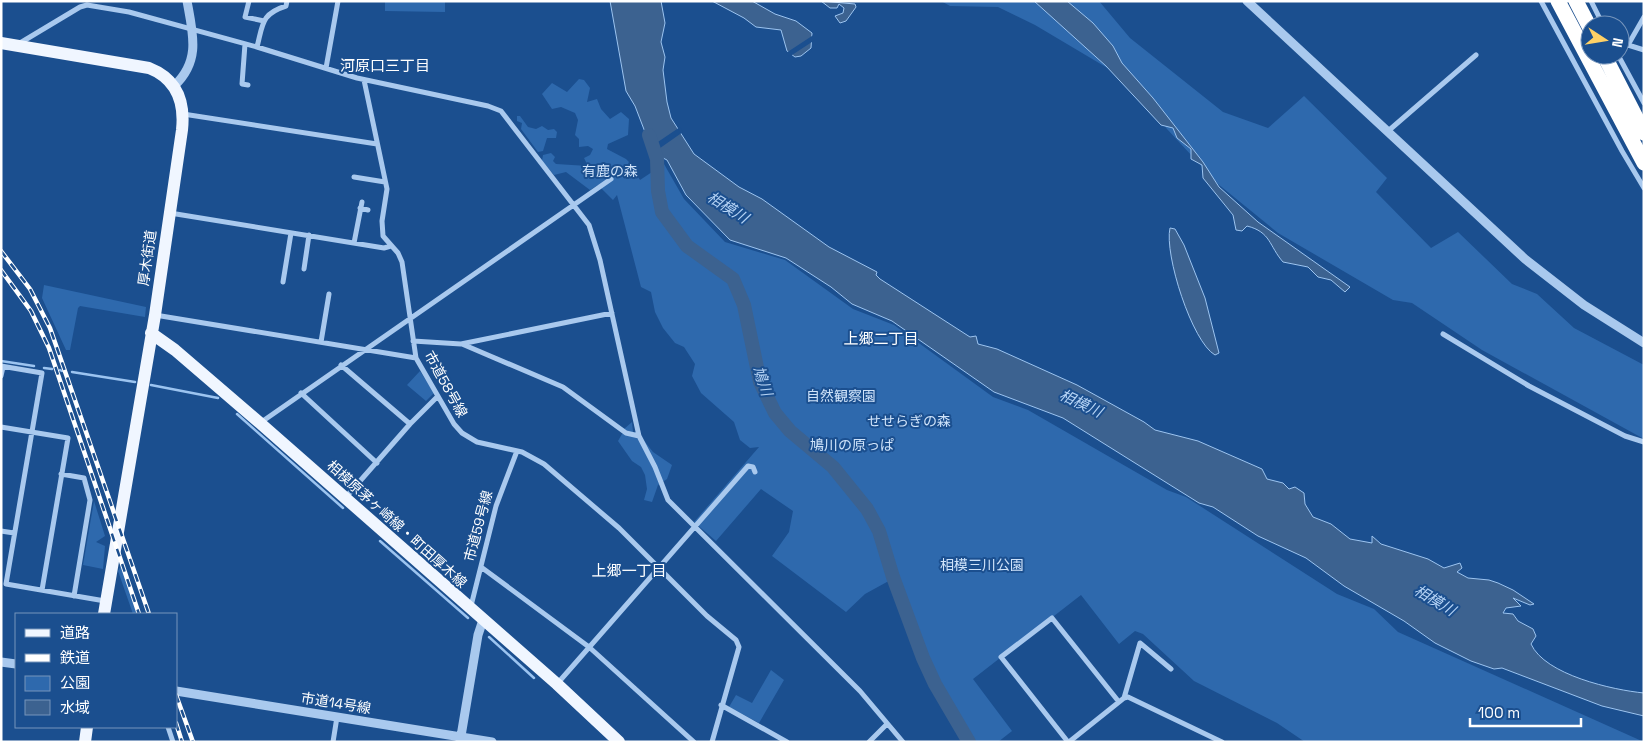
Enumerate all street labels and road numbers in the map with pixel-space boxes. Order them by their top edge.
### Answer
street label: 厚木街道 [134,229,160,287]
street label: 市道58号線 [420,348,472,420]
street label: 相模原茅ヶ崎線・町田厚木線 [323,456,471,592]
street label: 市道59号線 [460,488,496,564]
street label: 市道14号線 [300,689,372,717]

